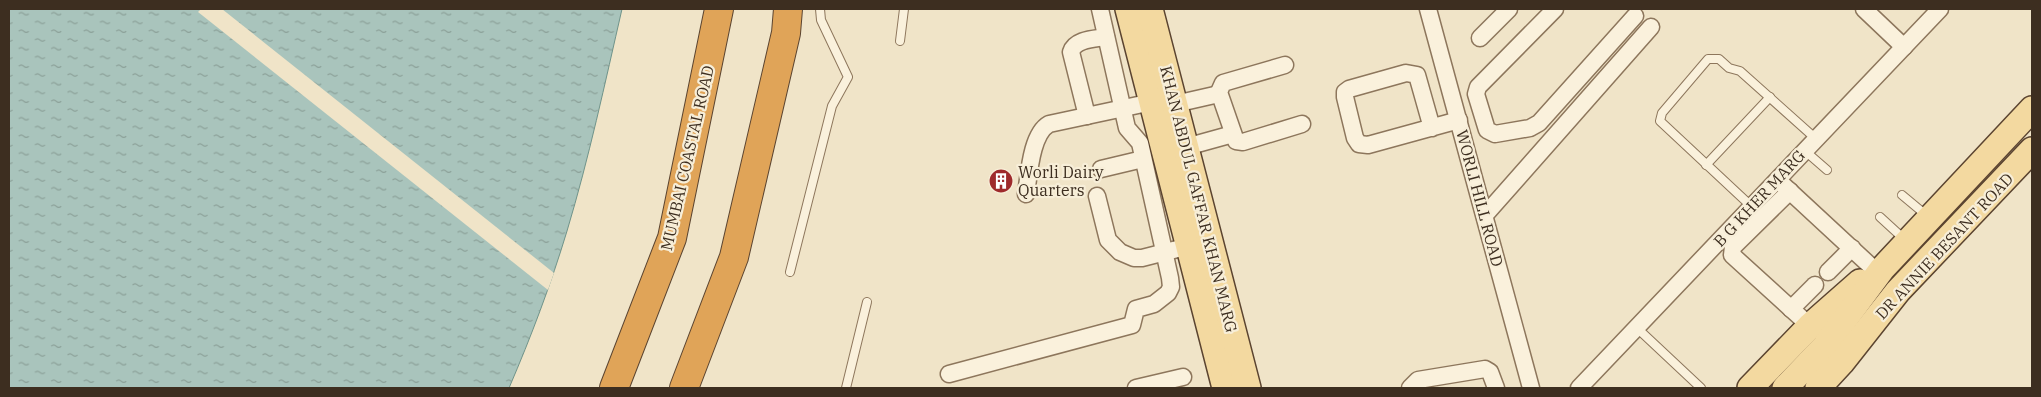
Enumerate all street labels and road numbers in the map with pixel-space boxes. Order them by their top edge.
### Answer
street label: MUMBAI COASTAL ROAD [656,63,718,253]
street label: KHAN ABDUL GAFFAR KHAN MARG [1156,64,1242,334]
street label: WORLI HILL ROAD [1452,127,1508,269]
street label: B G KHER MARG [1709,145,1809,251]
street label: DR ANNIE BESANT ROAD [1871,169,2017,323]

